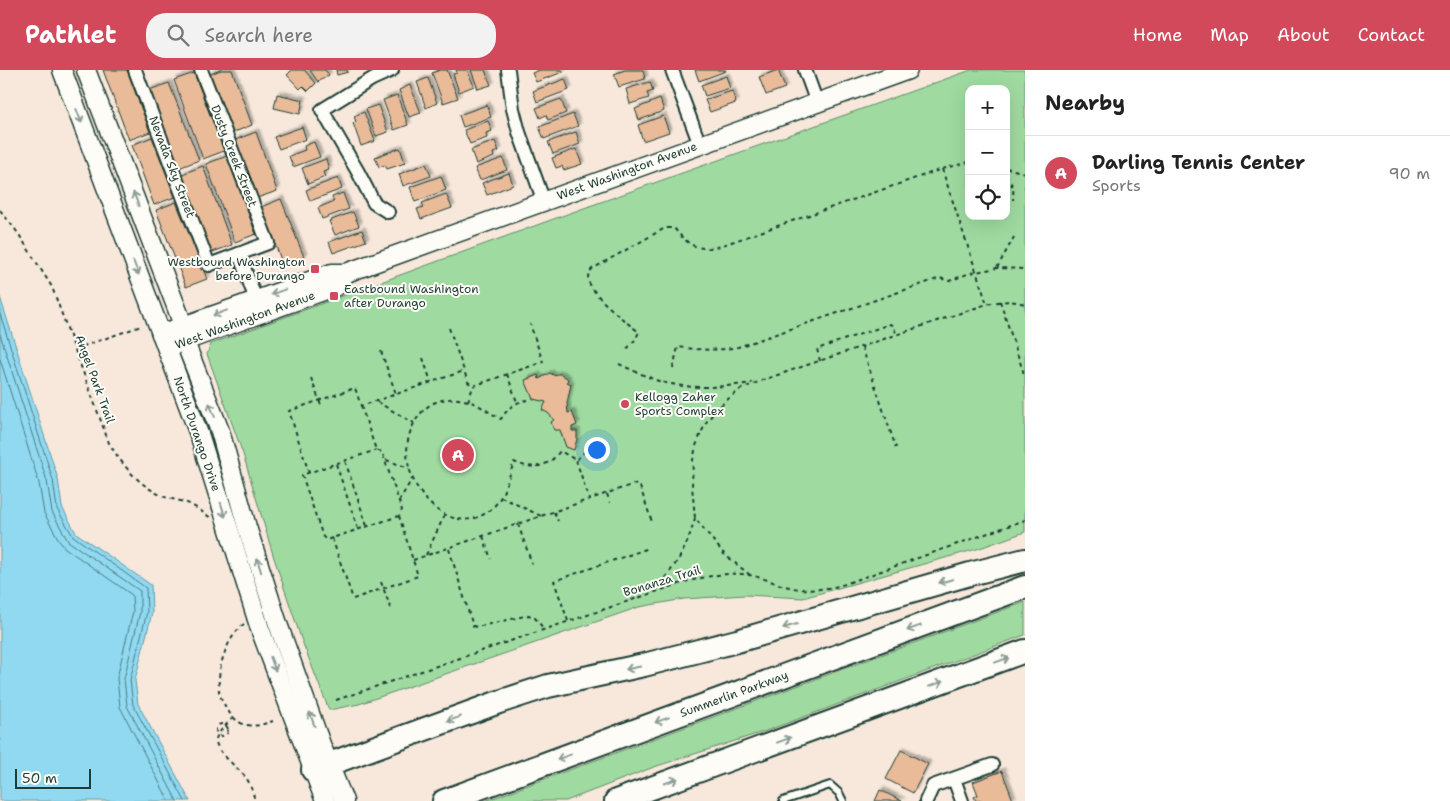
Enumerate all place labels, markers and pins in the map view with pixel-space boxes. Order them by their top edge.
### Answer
place label: Westbound Washington before Durango [167,254,305,284]
marker: Westbound Washington before Durango [309,263,321,275]
place label: Eastbound Washington after Durango [344,281,479,311]
marker: Eastbound Washington after Durango [328,290,340,302]
place label: Kellogg Zaher Sports Complex [635,389,724,419]
marker: Kellogg Zaher Sports Complex [619,398,631,410]
pin: A [442,436,474,474]

